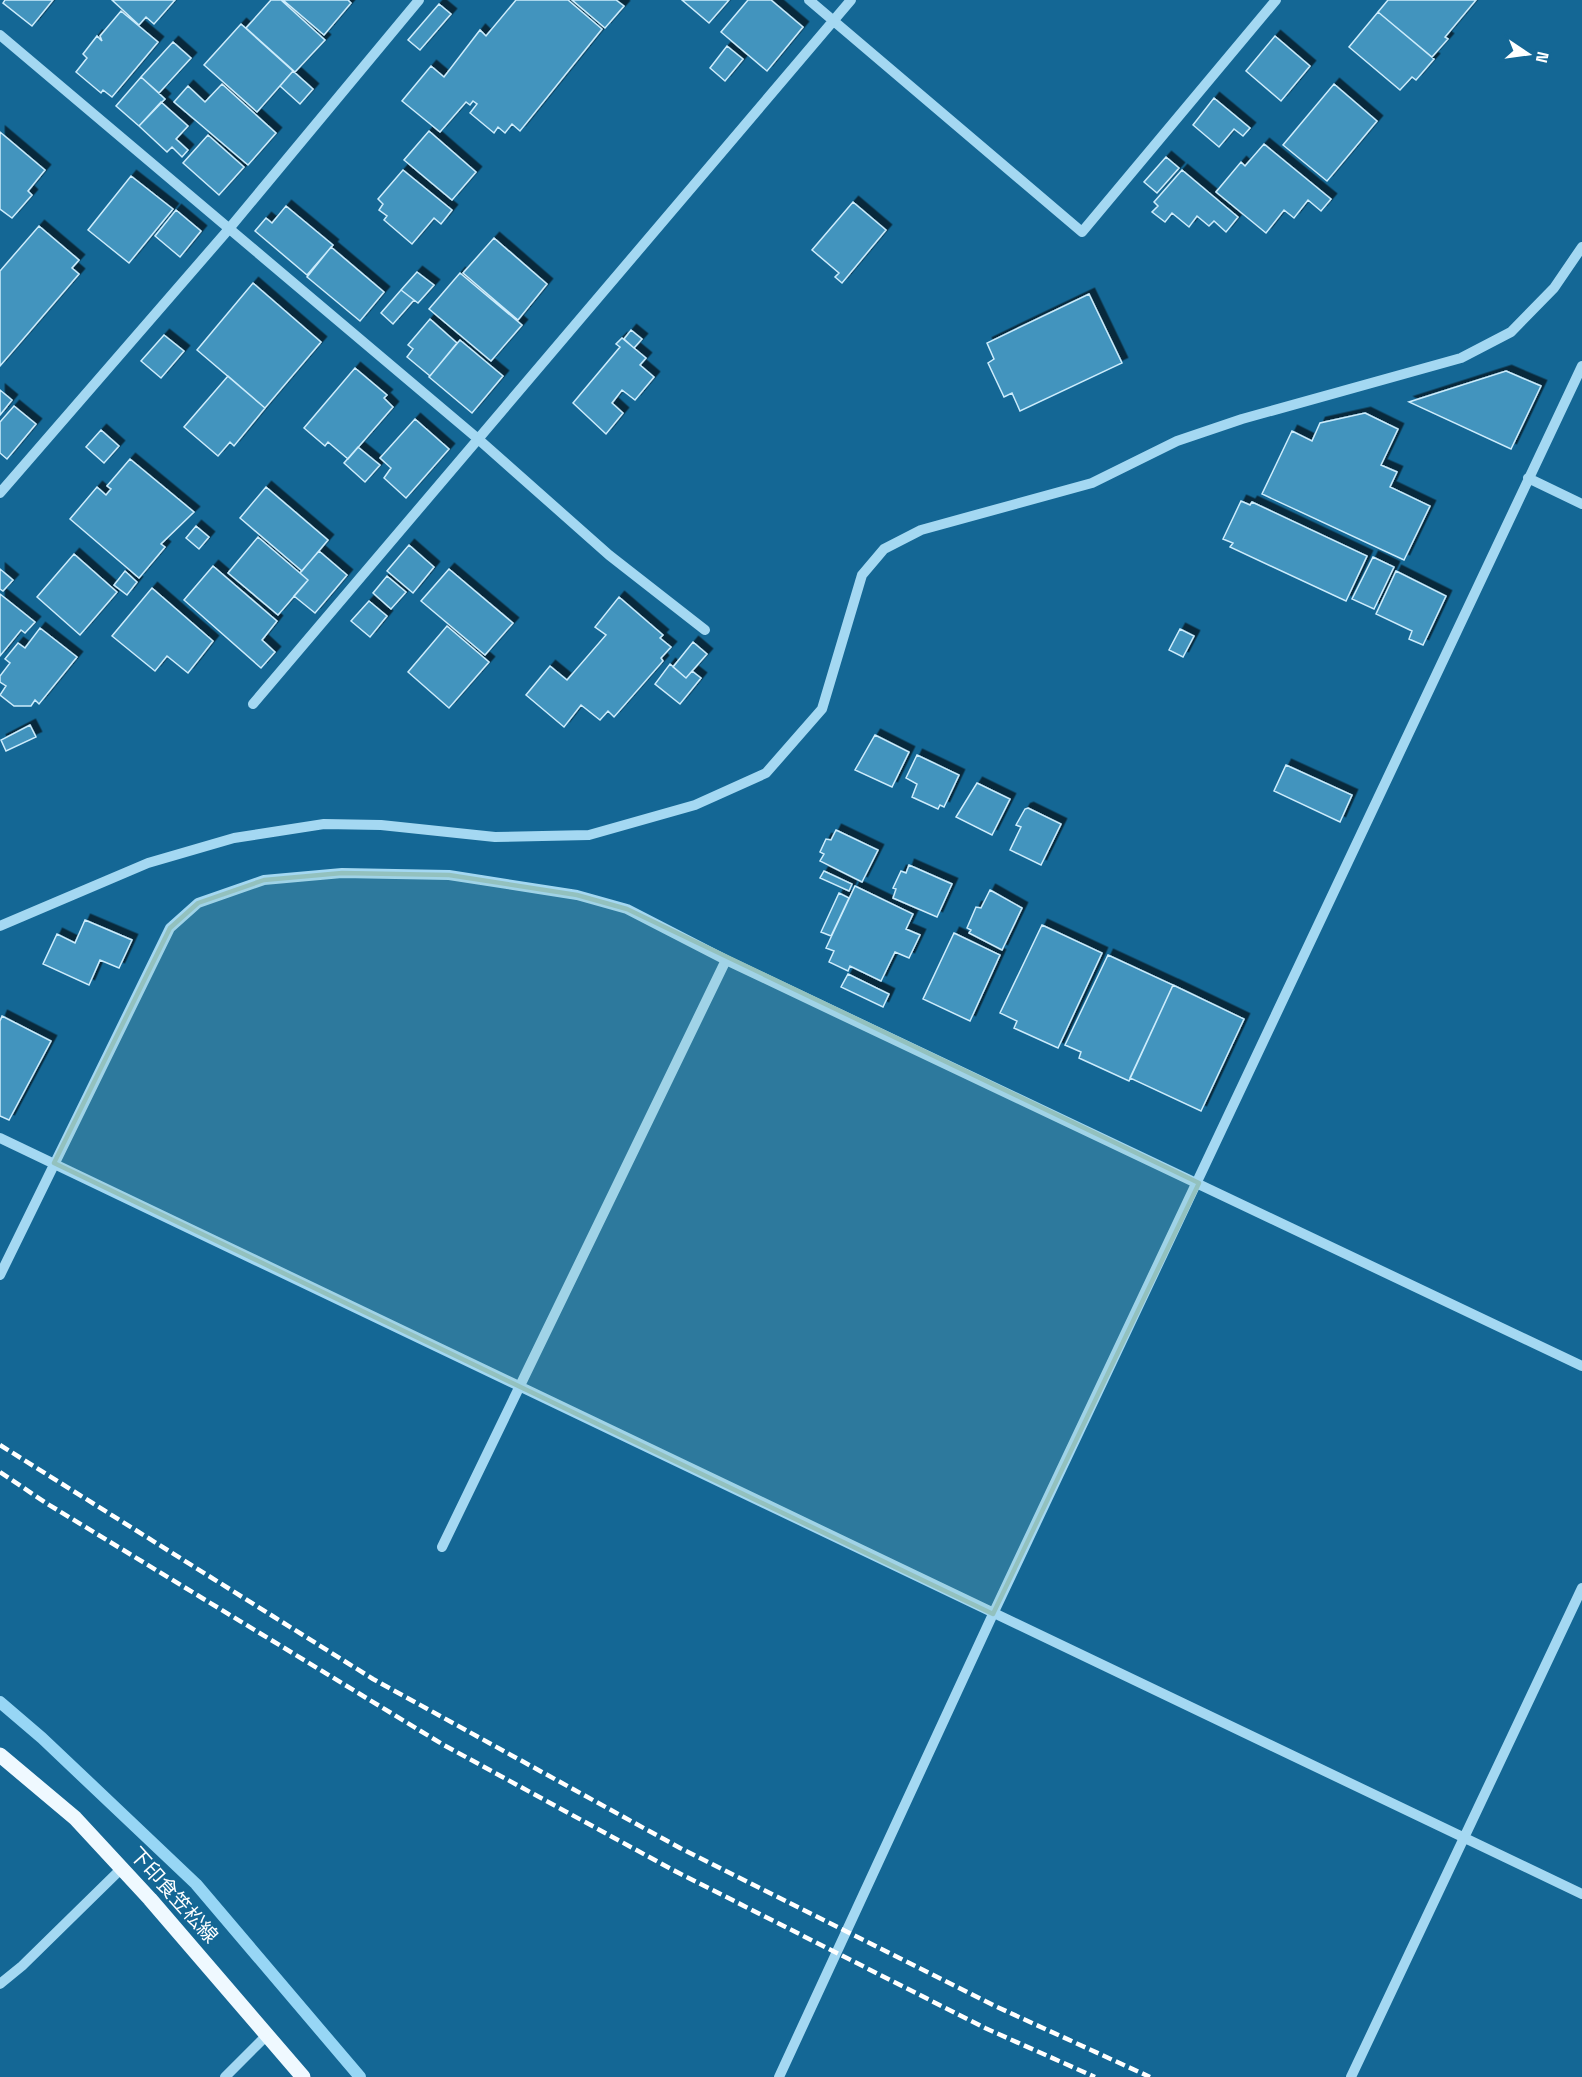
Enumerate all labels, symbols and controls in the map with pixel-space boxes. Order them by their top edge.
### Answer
north arrow [1498,24,1558,84]
text: N [1531,50,1554,65]
street label: 下印食笠松線 [124,1842,224,1948]

